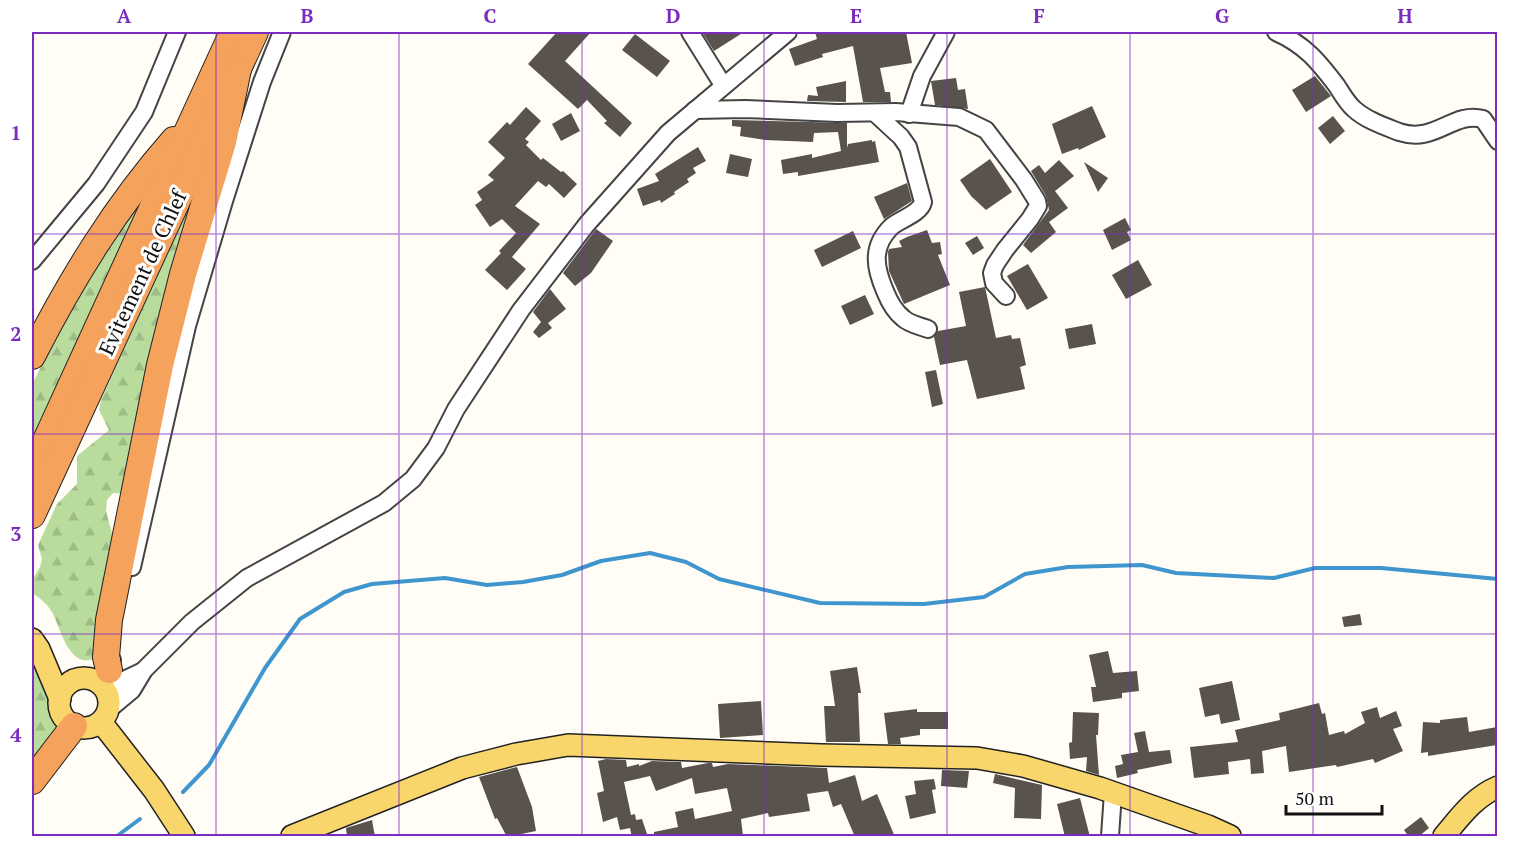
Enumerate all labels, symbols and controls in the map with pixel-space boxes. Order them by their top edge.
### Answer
text: A [117,2,132,29]
text: B [301,2,314,29]
text: C [483,2,497,29]
text: D [666,2,680,29]
text: E [850,2,862,29]
text: F [1033,2,1045,29]
text: G [1215,2,1229,29]
text: H [1397,2,1413,29]
text: 1 [10,119,22,146]
street label: Evitement de Chlef [92,184,193,360]
text: 2 [10,320,22,347]
text: 3 [10,520,22,547]
text: 4 [10,721,22,748]
scale bar [1286,778,1382,816]
text: 50 m [1295,786,1335,810]

